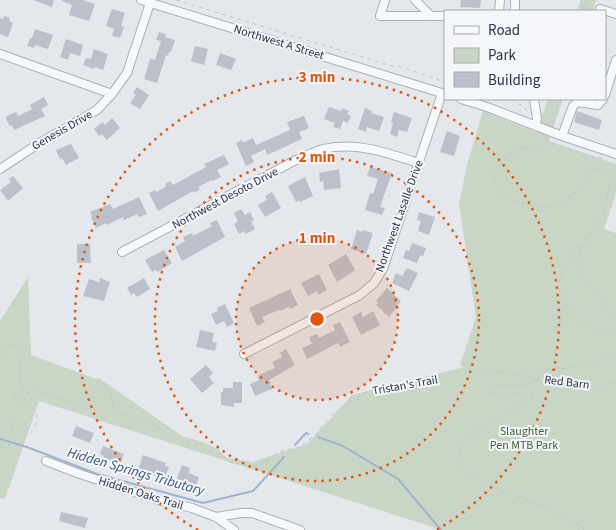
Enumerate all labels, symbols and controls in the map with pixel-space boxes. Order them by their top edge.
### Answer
legend [444,10,606,100]
text: Road [488,20,520,41]
street label: Northwest A Street [232,21,326,64]
text: Park [488,45,517,66]
text: 3 min [299,67,335,88]
text: Building [488,70,541,91]
street label: Genesis Drive [29,106,96,155]
text: 2 min [299,147,335,168]
street label: Northwest Lasalle Drive [371,158,428,275]
street label: Northwest Desoto Drive [169,163,281,234]
text: 1 min [299,228,335,249]
centre of rings [308,310,326,328]
street label: Tristan's Trail [371,371,439,400]
street label: Red Barn [543,371,591,394]
park label: Slaughter Pen MTB Park [490,423,558,454]
water label: Hidden Springs Tributary [65,443,207,501]
street label: Hidden Oaks Trail [96,472,186,515]

